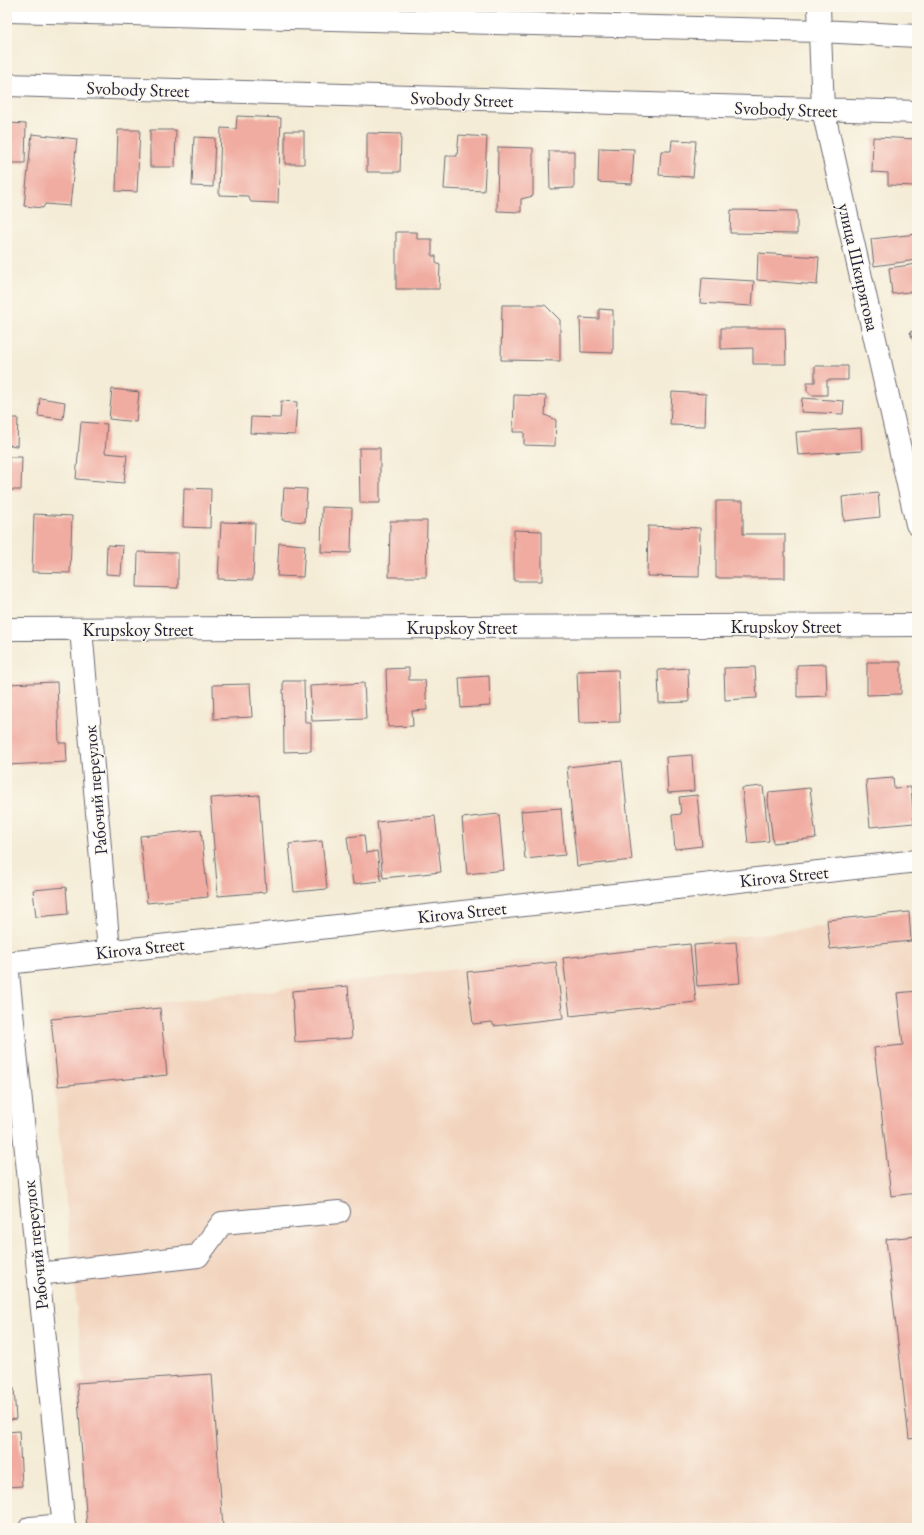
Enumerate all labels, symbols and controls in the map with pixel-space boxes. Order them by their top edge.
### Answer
street label: Svobody Street [86,76,190,102]
street label: Svobody Street [410,86,514,112]
street label: Svobody Street [734,96,838,122]
street label: улица Шкирятова [833,201,885,334]
street label: Krupskoy Street [731,615,842,638]
street label: Krupskoy Street [407,616,518,639]
street label: Krupskoy Street [83,618,194,641]
street label: Рабочий переулок [78,724,112,856]
street label: Kirova Street [738,860,830,892]
street label: Kirova Street [416,896,508,928]
street label: Kirova Street [94,932,186,964]
street label: Рабочий переулок [17,1179,53,1311]

